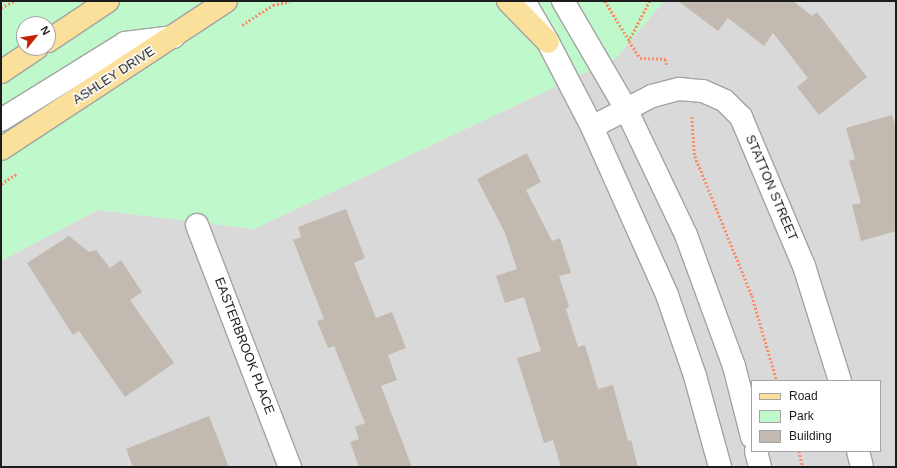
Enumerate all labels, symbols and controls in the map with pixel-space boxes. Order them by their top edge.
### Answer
north arrow [16,16,56,56]
text: N [38,24,53,37]
street label: ASHLEY DRIVE [70,44,158,108]
street label: STATTON STREET [742,133,800,243]
street label: EASTERBROOK PLACE [211,275,277,417]
legend [751,380,881,452]
text: Road [789,389,818,403]
text: Park [789,409,814,423]
text: Building [789,429,832,443]

